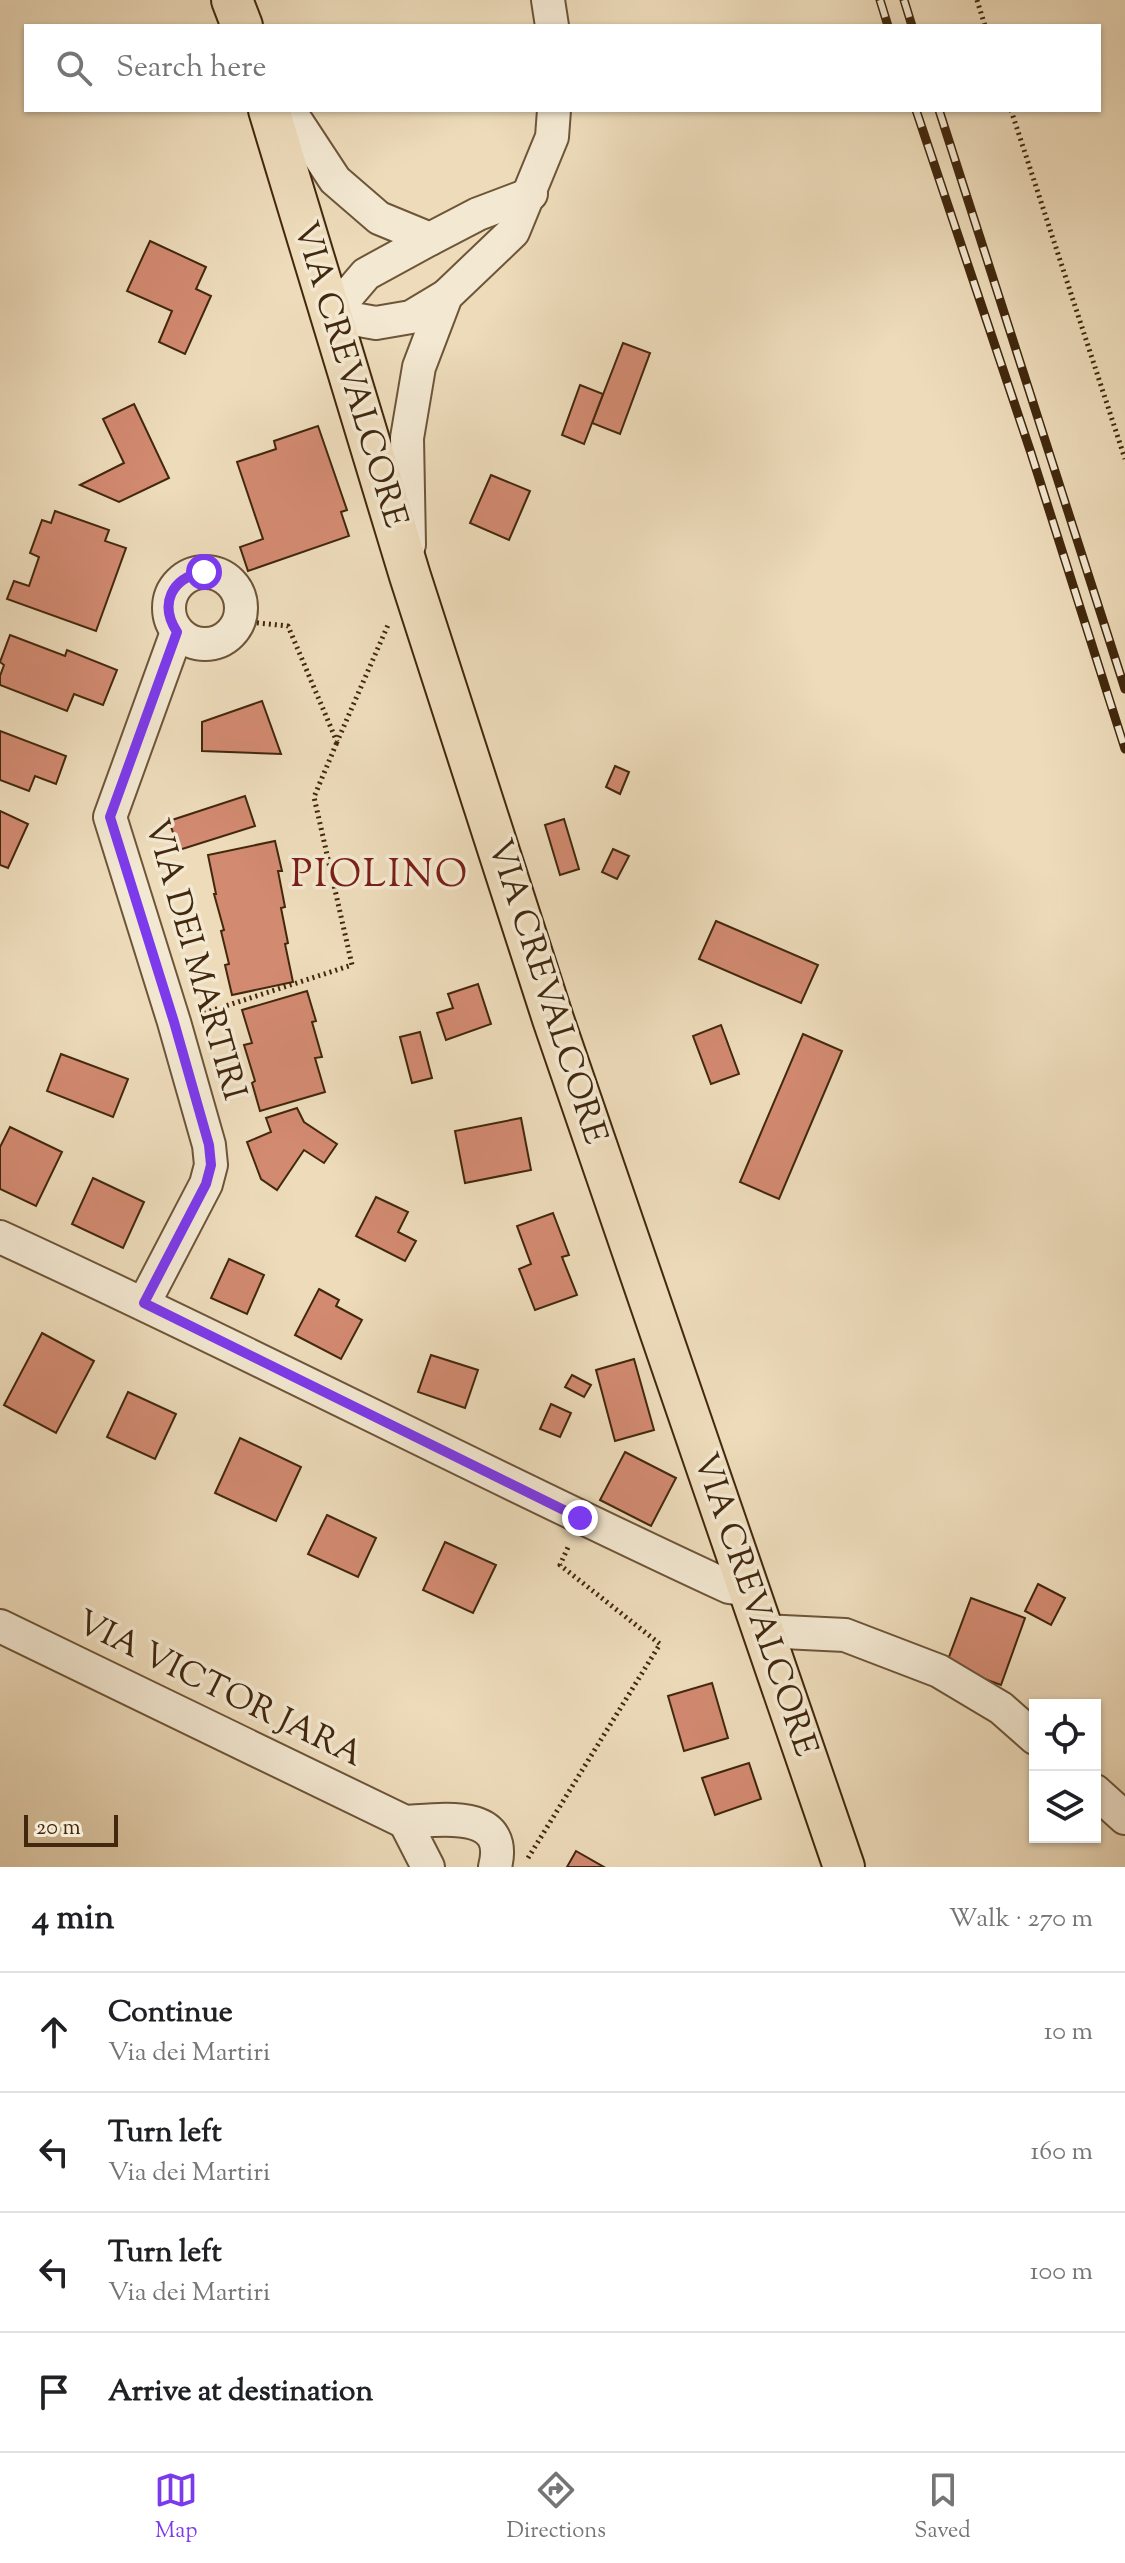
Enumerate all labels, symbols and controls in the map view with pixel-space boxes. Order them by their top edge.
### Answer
search box [24,24,1101,112]
icon: search [52,46,96,90]
text: Search here [116,47,266,90]
street label: VIA CREVALCORE [279,216,419,534]
route start [186,554,222,590]
street label: VIA DEI MARTIRI [130,814,258,1106]
street label: VIA CREVALCORE [474,833,618,1151]
district label: PIOLINO [291,850,469,904]
street label: VIA CREVALCORE [679,1447,829,1763]
route end [562,1500,598,1536]
street label: VIA VICTOR JARA [67,1599,371,1781]
map controls [1029,1699,1101,1843]
button: locate [1029,1699,1101,1771]
button: layers [1029,1771,1101,1843]
scale bar [24,1811,118,1847]
text: 20 m [36,1813,81,1845]
text: 4 min [32,1895,114,1944]
text: Walk · 270 m [949,1901,1093,1938]
text: Continue [108,1992,233,2035]
icon: ahead [32,2010,76,2054]
text: 10 m [1044,2014,1093,2051]
text: Via dei Martiri [108,2035,270,2072]
text: Turn left [108,2112,222,2155]
icon: left [32,2130,76,2174]
text: 160 m [1030,2134,1093,2171]
text: Via dei Martiri [108,2155,270,2192]
text: Turn left [108,2232,222,2275]
icon: left [32,2250,76,2294]
text: 100 m [1030,2254,1093,2291]
text: Via dei Martiri [108,2275,270,2312]
icon: arrive [32,2370,76,2414]
text: Arrive at destination [108,2371,373,2414]
tab: Map [154,2468,198,2548]
tab: Directions [507,2468,606,2548]
tab: Saved [914,2468,971,2548]

